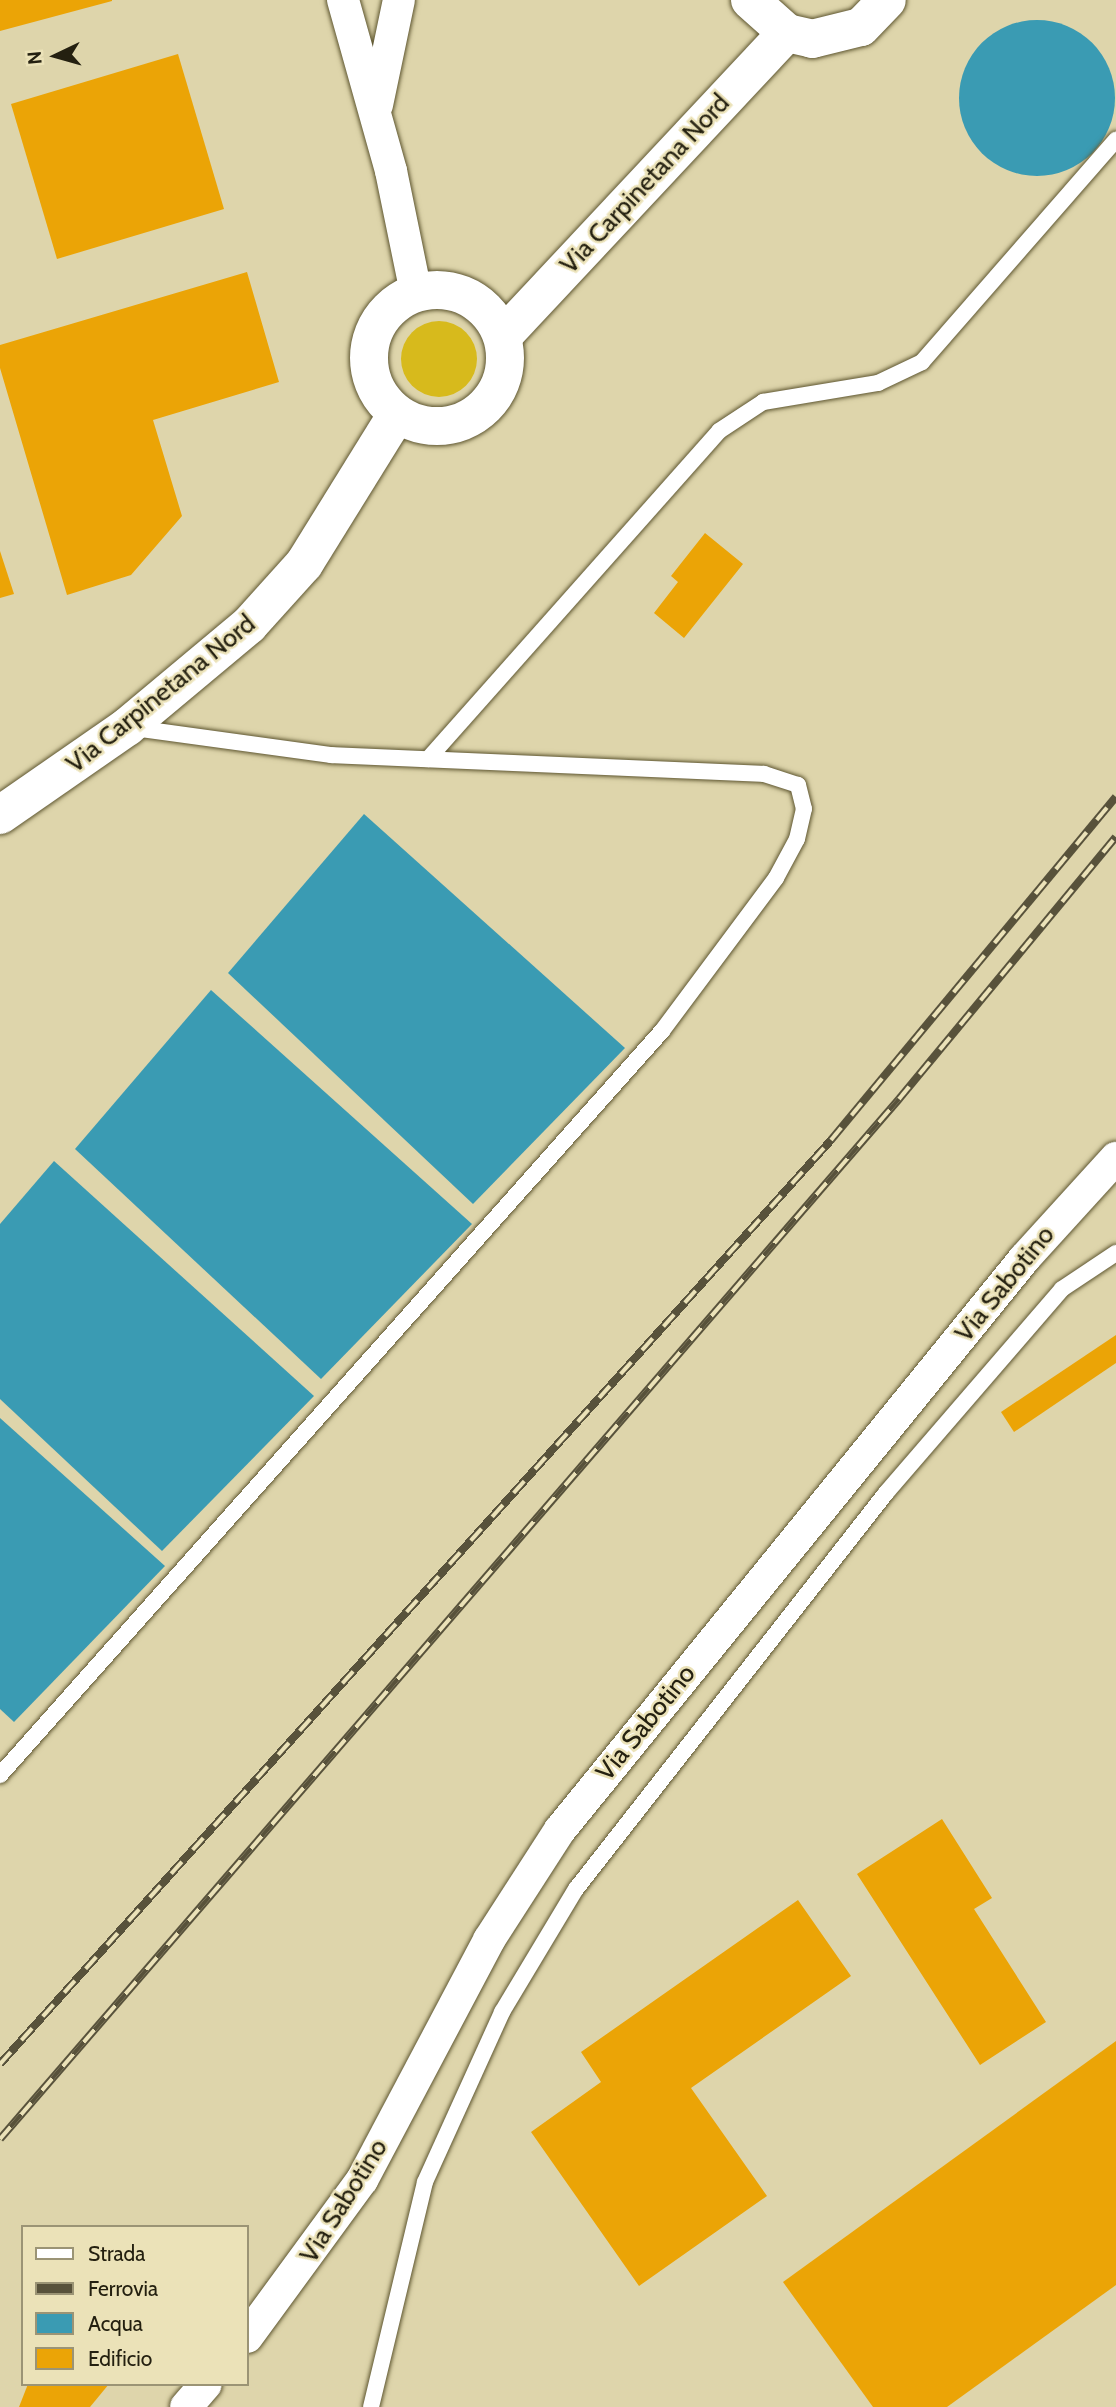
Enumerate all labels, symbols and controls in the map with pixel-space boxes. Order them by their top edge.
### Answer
north arrow [21,21,91,91]
text: N [23,50,47,66]
street label: Via Carpinetana Nord [554,88,736,280]
street label: Via Carpinetana Nord [60,608,262,780]
street label: Via Sabotino [949,1220,1061,1348]
street label: Via Sabotino [590,1659,702,1787]
street label: Via Sabotino [294,2133,394,2269]
legend [21,2225,248,2386]
text: Strada [88,2241,145,2266]
text: Ferrovia [88,2276,158,2301]
text: Acqua [88,2311,143,2336]
text: Edificio [88,2346,152,2371]

